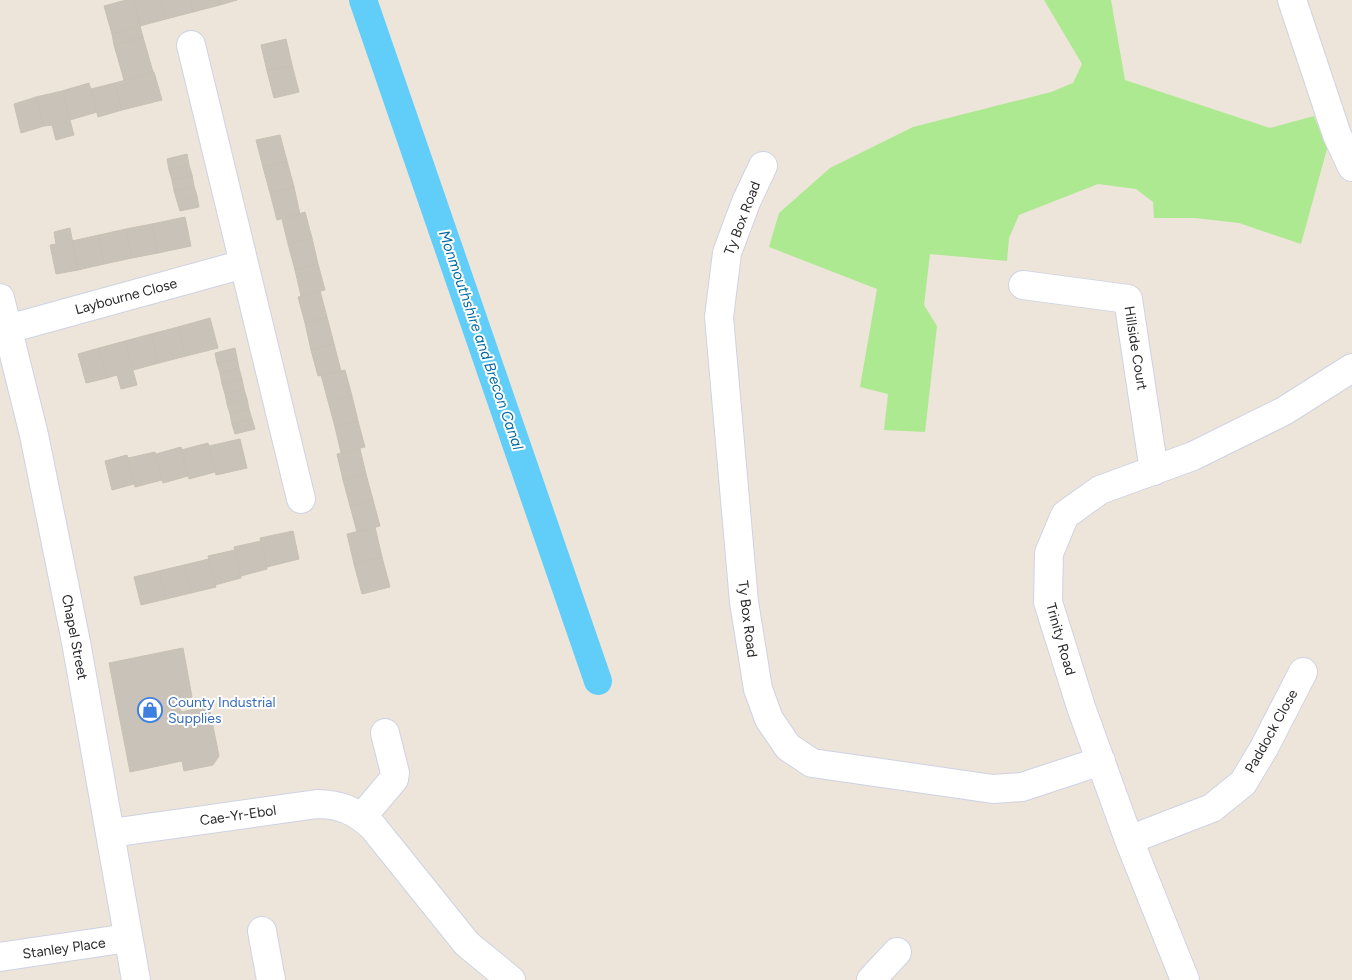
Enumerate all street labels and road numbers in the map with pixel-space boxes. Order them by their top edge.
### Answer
street label: Ty Box Road [721,179,764,257]
street label: Laybourne Close [73,275,179,318]
street label: Hillside Court [1120,305,1151,391]
street label: Ty Box Road [734,580,761,658]
street label: Chapel Street [58,593,91,681]
street label: Trinity Road [1042,601,1079,677]
street label: Paddock Close [1241,686,1302,776]
street label: Cae-Yr-Ebol [199,802,277,829]
street label: Stanley Place [21,934,107,963]

